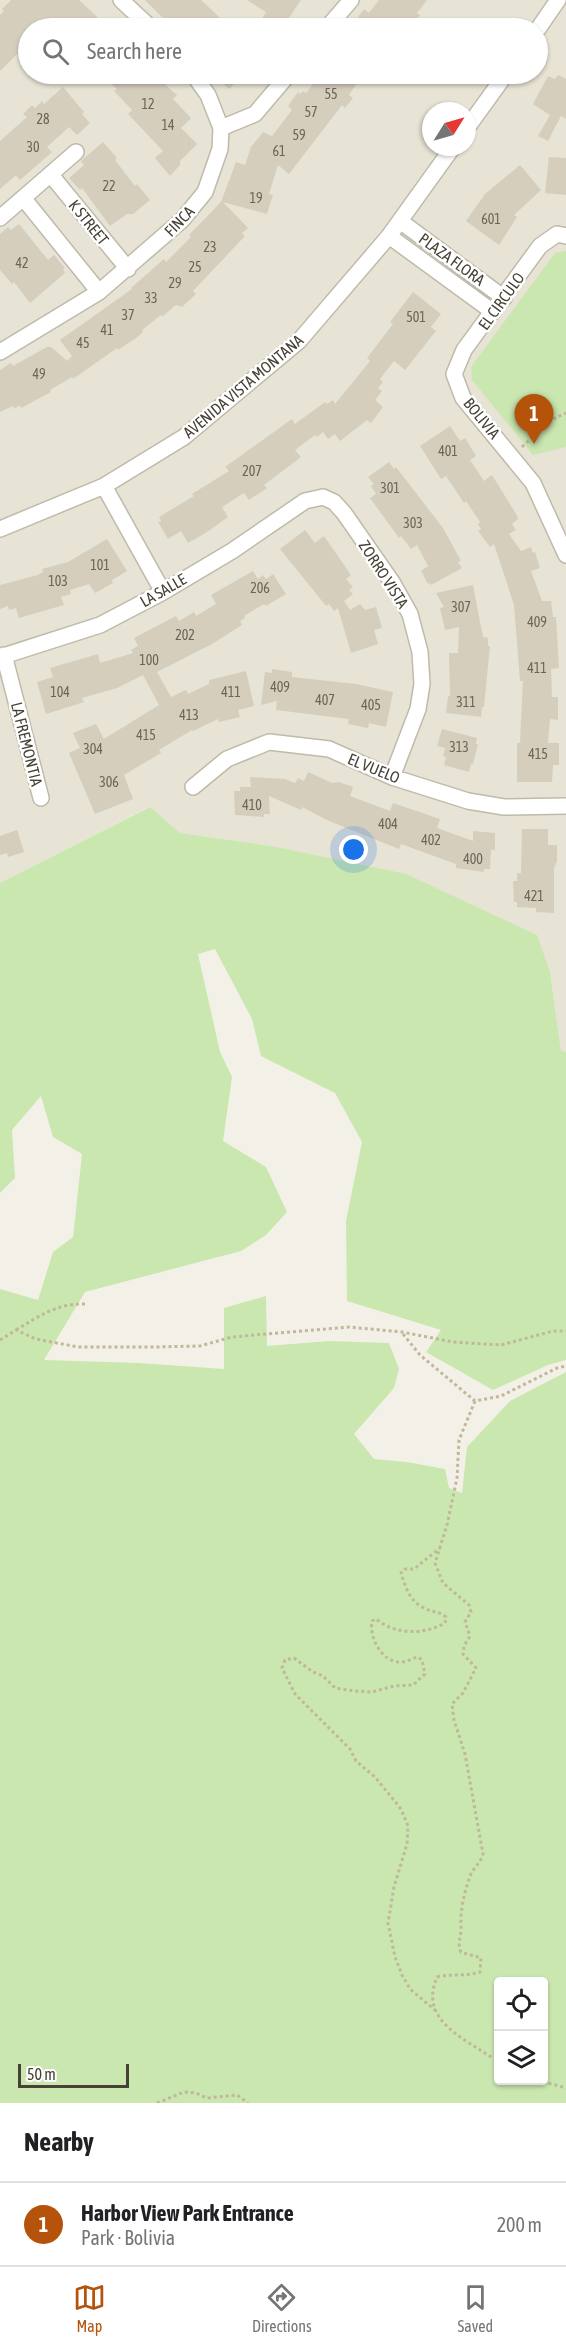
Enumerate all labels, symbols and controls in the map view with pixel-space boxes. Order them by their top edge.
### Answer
search box [18,18,548,84]
icon: search [39,35,72,68]
text: Search here [87,38,182,64]
house number: 55 [324,86,338,102]
house number: 12 [141,96,155,112]
north arrow [422,102,476,156]
house number: 57 [304,104,318,120]
house number: 28 [36,111,50,127]
house number: 14 [161,117,175,133]
house number: 59 [292,127,306,143]
house number: 30 [26,139,40,155]
house number: 61 [272,143,286,159]
house number: 22 [102,178,116,194]
house number: 19 [249,190,263,206]
street label: K STREET [66,196,112,248]
street label: FINCA [160,202,198,240]
house number: 601 [481,211,501,227]
street label: PLAZA FLORA [416,229,488,289]
house number: 23 [203,239,217,255]
house number: 42 [15,255,29,271]
house number: 25 [188,259,202,275]
street label: EL CIRCULO [474,269,528,333]
house number: 29 [168,275,182,291]
house number: 33 [144,290,158,306]
house number: 37 [121,307,135,323]
house number: 501 [406,309,426,325]
house number: 41 [100,322,114,338]
street label: AVENIDA VISTA MONTANA [179,331,307,441]
house number: 45 [76,335,90,351]
house number: 49 [32,366,46,382]
street label: BOLIVIA [460,394,504,442]
pin: 1 [514,394,554,444]
house number: 401 [438,443,458,459]
house number: 207 [242,463,262,479]
house number: 301 [380,480,400,496]
house number: 303 [403,515,423,531]
street label: ZORRO VISTA [356,537,413,611]
house number: 101 [90,557,110,573]
street label: LA SALLE [137,570,189,610]
house number: 103 [48,573,68,589]
house number: 206 [250,580,270,596]
house number: 307 [451,599,471,615]
house number: 409 [527,614,547,630]
house number: 202 [175,627,195,643]
house number: 100 [139,652,159,668]
house number: 411 [527,660,547,676]
house number: 409 [270,679,290,695]
house number: 104 [50,684,70,700]
house number: 411 [221,684,241,700]
house number: 407 [315,692,335,708]
house number: 311 [456,694,476,710]
house number: 405 [361,697,381,713]
street label: LA FREMONTIA [8,700,46,788]
house number: 413 [179,707,199,723]
house number: 415 [136,727,156,743]
house number: 313 [449,739,469,755]
house number: 304 [83,741,103,757]
house number: 415 [528,746,548,762]
street label: EL VUELO [345,749,403,787]
house number: 306 [99,774,119,790]
house number: 410 [242,797,262,813]
house number: 404 [378,816,398,832]
house number: 402 [421,832,441,848]
your location [339,835,368,864]
house number: 400 [463,851,483,867]
house number: 421 [524,888,544,904]
map controls [494,1977,548,2085]
button: locate [494,1977,548,2031]
button: layers [494,2031,548,2085]
scale bar [18,2061,129,2088]
text: 50 m [27,2065,56,2083]
text: Nearby [24,2127,94,2157]
text: Harbor View Park Entrance [81,2200,294,2226]
text: 1 [39,2213,48,2236]
text: 200 m [497,2213,542,2236]
text: Park · Bolivia [81,2226,175,2249]
tab: Map [73,2281,106,2335]
tab: Directions [252,2281,312,2335]
tab: Saved [458,2281,493,2335]

